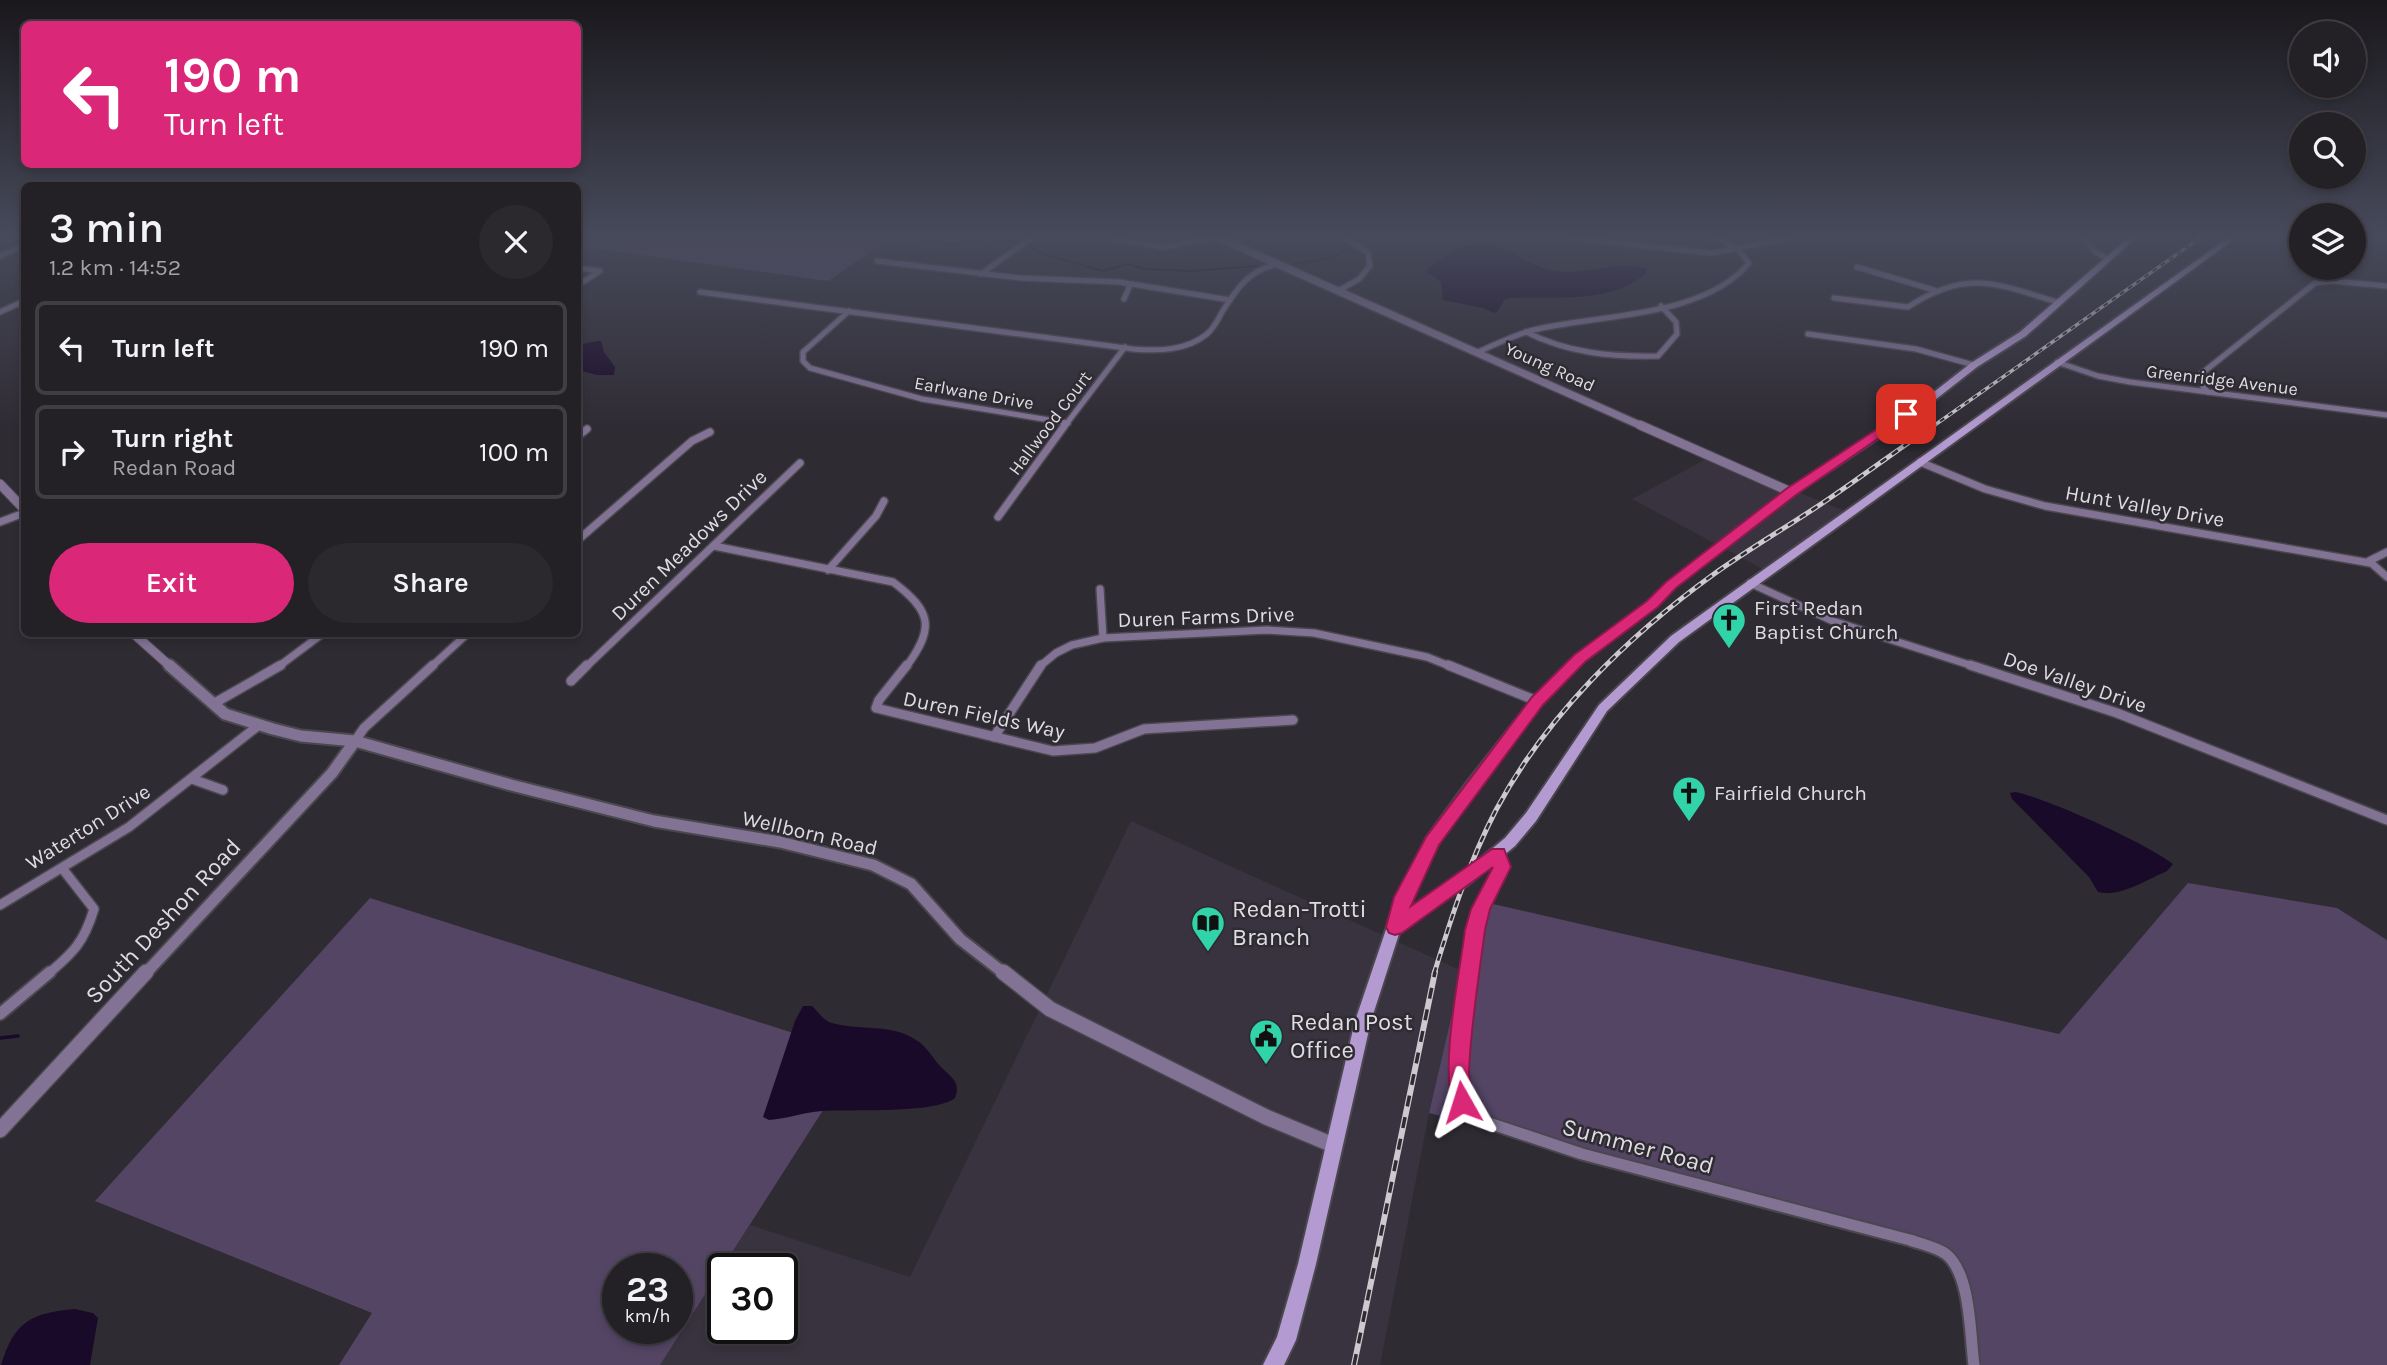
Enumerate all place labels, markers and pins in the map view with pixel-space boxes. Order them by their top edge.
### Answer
pin [1876,384,1936,444]
place label: First Redan Baptist Church [1754,596,1898,644]
church icon: First Redan Baptist Church [1710,601,1748,650]
church icon: Fairfield Church [1670,774,1708,823]
place label: Fairfield Church [1714,781,1867,805]
place label: Redan-Trotti Branch [1232,895,1367,951]
library icon: Redan-Trotti Branch [1189,904,1227,953]
place label: Redan Post Office [1290,1008,1413,1064]
public building icon: Redan Post Office [1247,1017,1285,1066]

